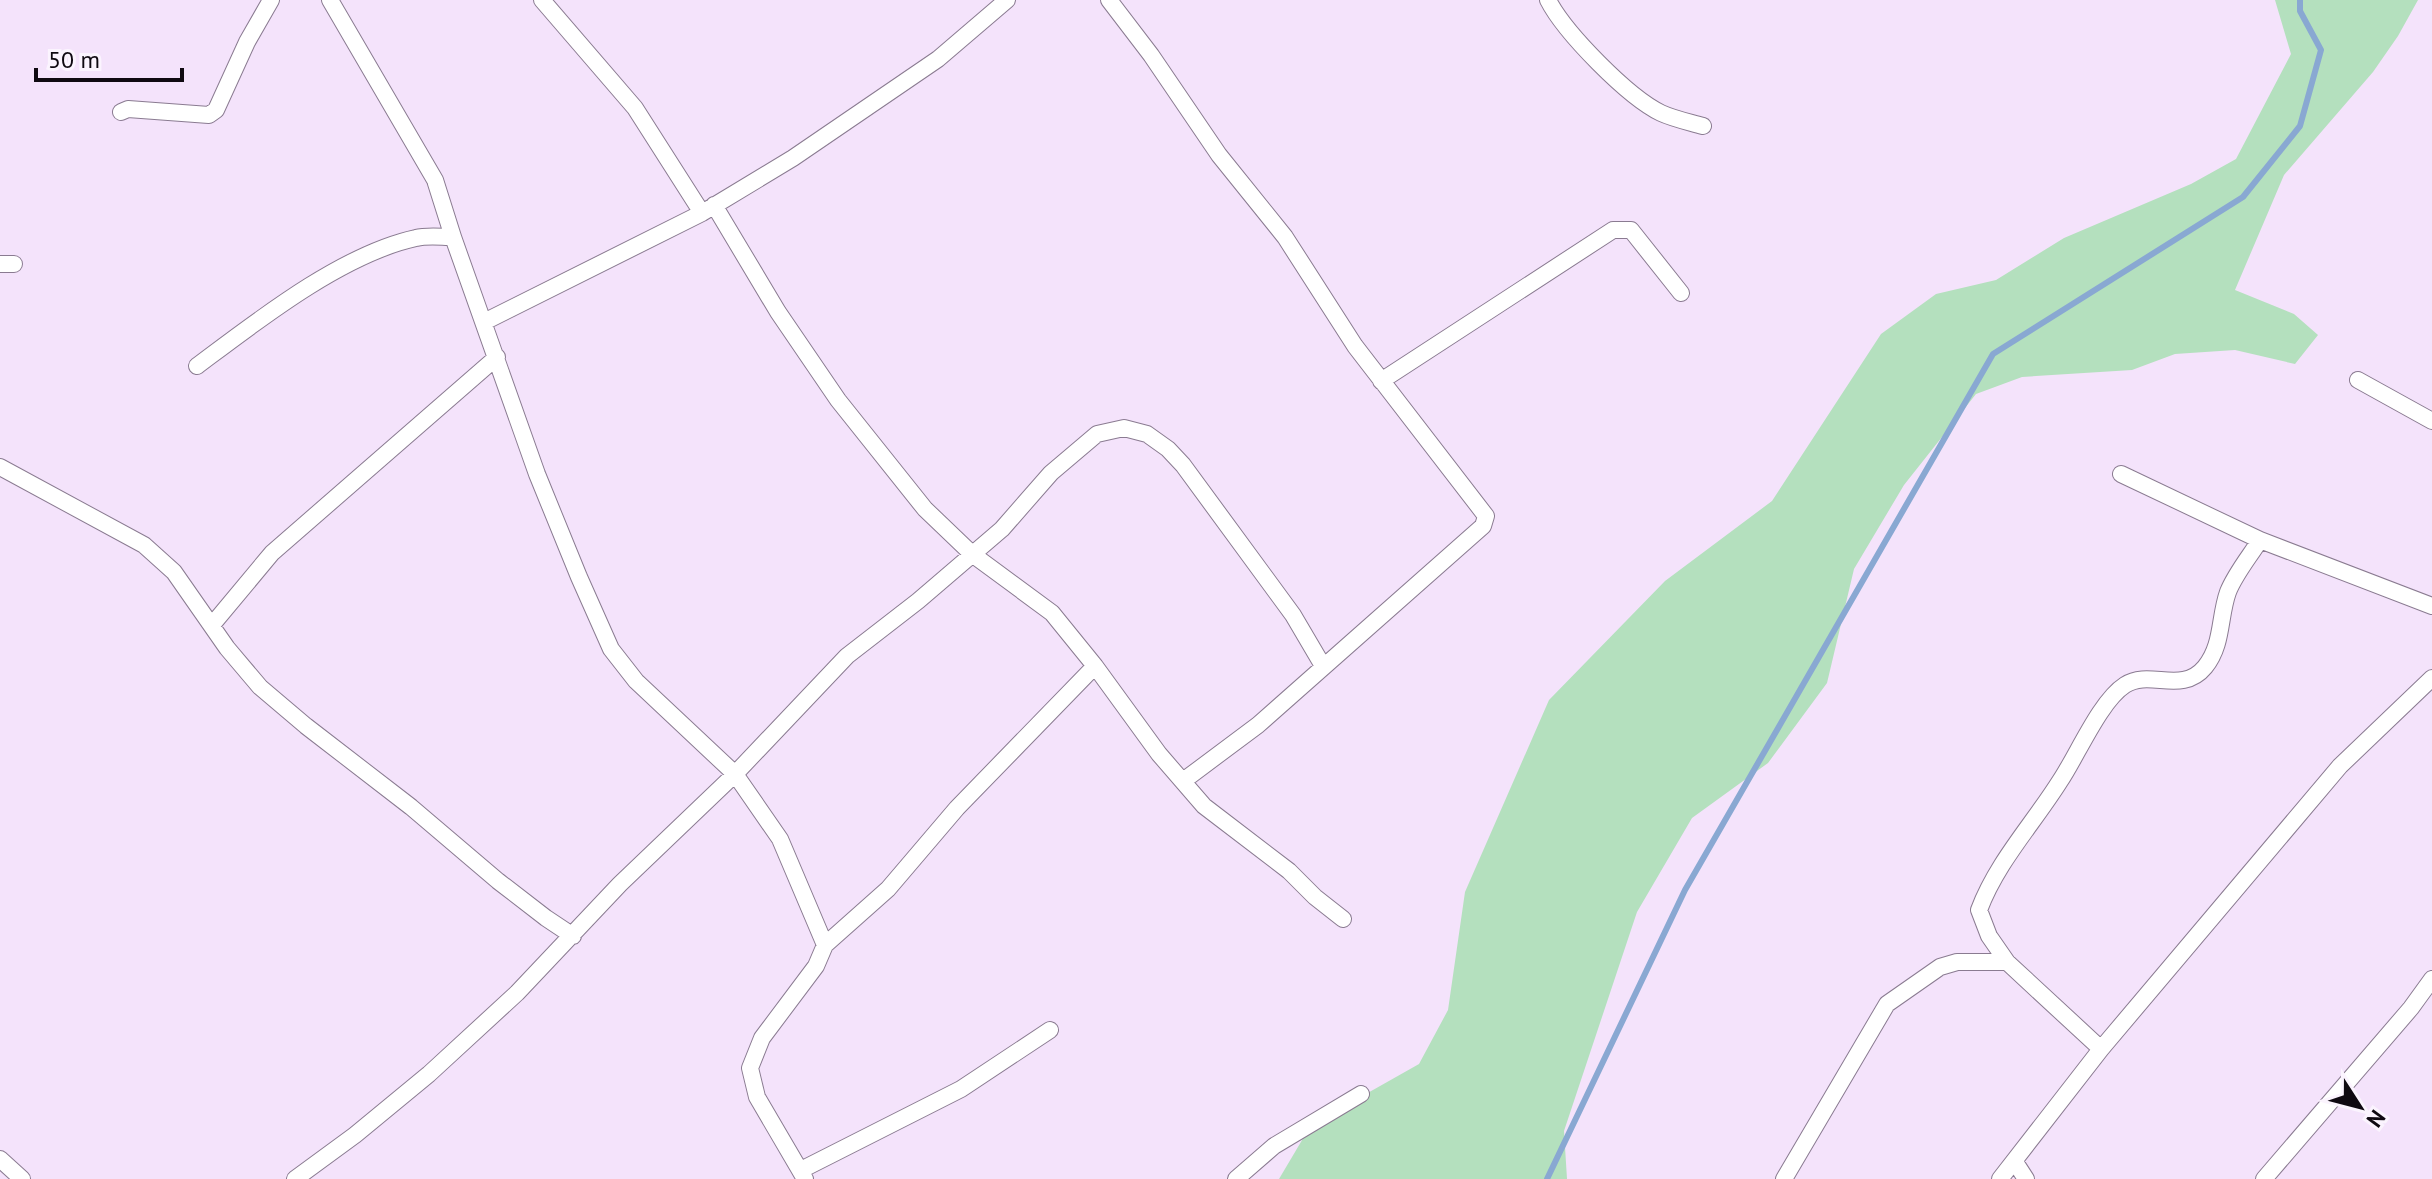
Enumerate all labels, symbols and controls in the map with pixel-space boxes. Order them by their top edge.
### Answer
scale bar [36,32,182,82]
text: 50 m [48,44,100,75]
north arrow [2320,1067,2400,1147]
text: N [2361,1105,2392,1133]

